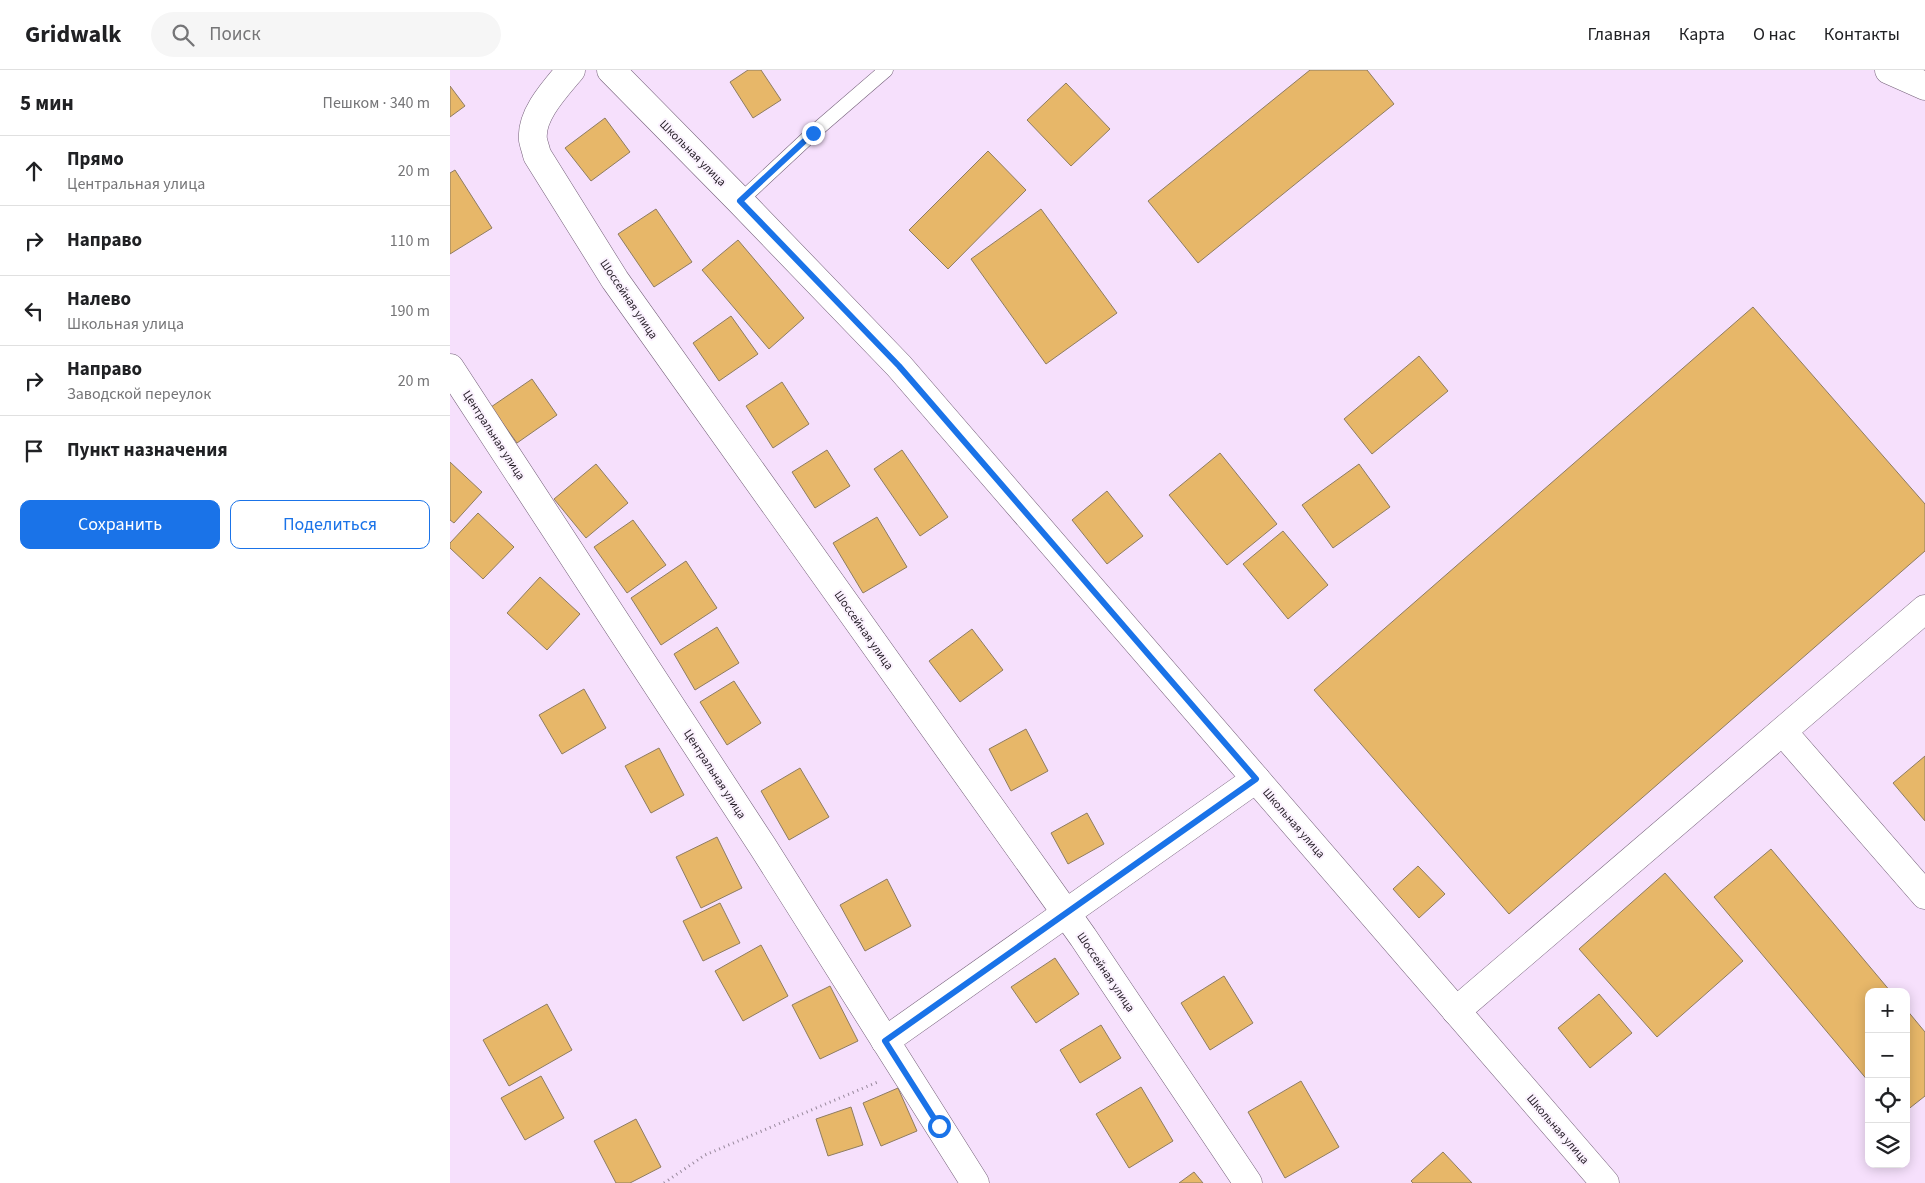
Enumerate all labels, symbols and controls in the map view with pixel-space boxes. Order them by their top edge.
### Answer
search box [151,12,501,57]
text: Gridwalk [25,17,121,52]
icon: search [169,21,197,49]
text: Поиск [209,21,261,48]
text: Главная [1588,22,1651,47]
text: Карта [1679,22,1725,47]
text: О нас [1753,22,1796,47]
text: Контакты [1824,22,1900,47]
text: 5 мин [20,88,74,118]
text: Пешком · 340 m [323,92,430,114]
street label: Школьная улица [656,116,730,190]
route end [802,122,825,145]
text: Прямо [67,146,124,173]
icon: ahead [20,157,48,185]
text: 20 m [398,160,430,182]
text: Центральная улица [67,173,205,195]
icon: right [20,227,48,255]
text: Направо [67,227,142,254]
text: 110 m [390,230,430,252]
street label: Шоссейная улица [596,256,662,343]
text: Налево [67,286,131,313]
icon: left [20,297,48,325]
text: 190 m [390,300,430,322]
text: Школьная улица [67,313,184,335]
text: Направо [67,356,142,383]
icon: right [20,367,48,395]
text: 20 m [398,370,430,392]
text: Заводской переулок [67,383,211,405]
street label: Центральная улица [458,387,529,483]
icon: arrive [20,437,48,465]
text: Пункт назначения [67,437,228,464]
button: Сохранить [20,500,220,549]
button: Поделиться [230,500,430,549]
street label: Шоссейная улица [830,587,897,673]
street label: Центральная улица [679,726,750,822]
street label: Школьная улица [1258,785,1329,862]
street label: Шоссейная улица [1073,929,1139,1016]
map controls [1865,988,1910,1168]
button: + [1865,988,1910,1033]
button: − [1865,1033,1910,1078]
button: locate [1865,1078,1910,1123]
street label: Школьная улица [1522,1091,1593,1168]
route start [928,1115,951,1138]
button: layers [1865,1123,1910,1168]

